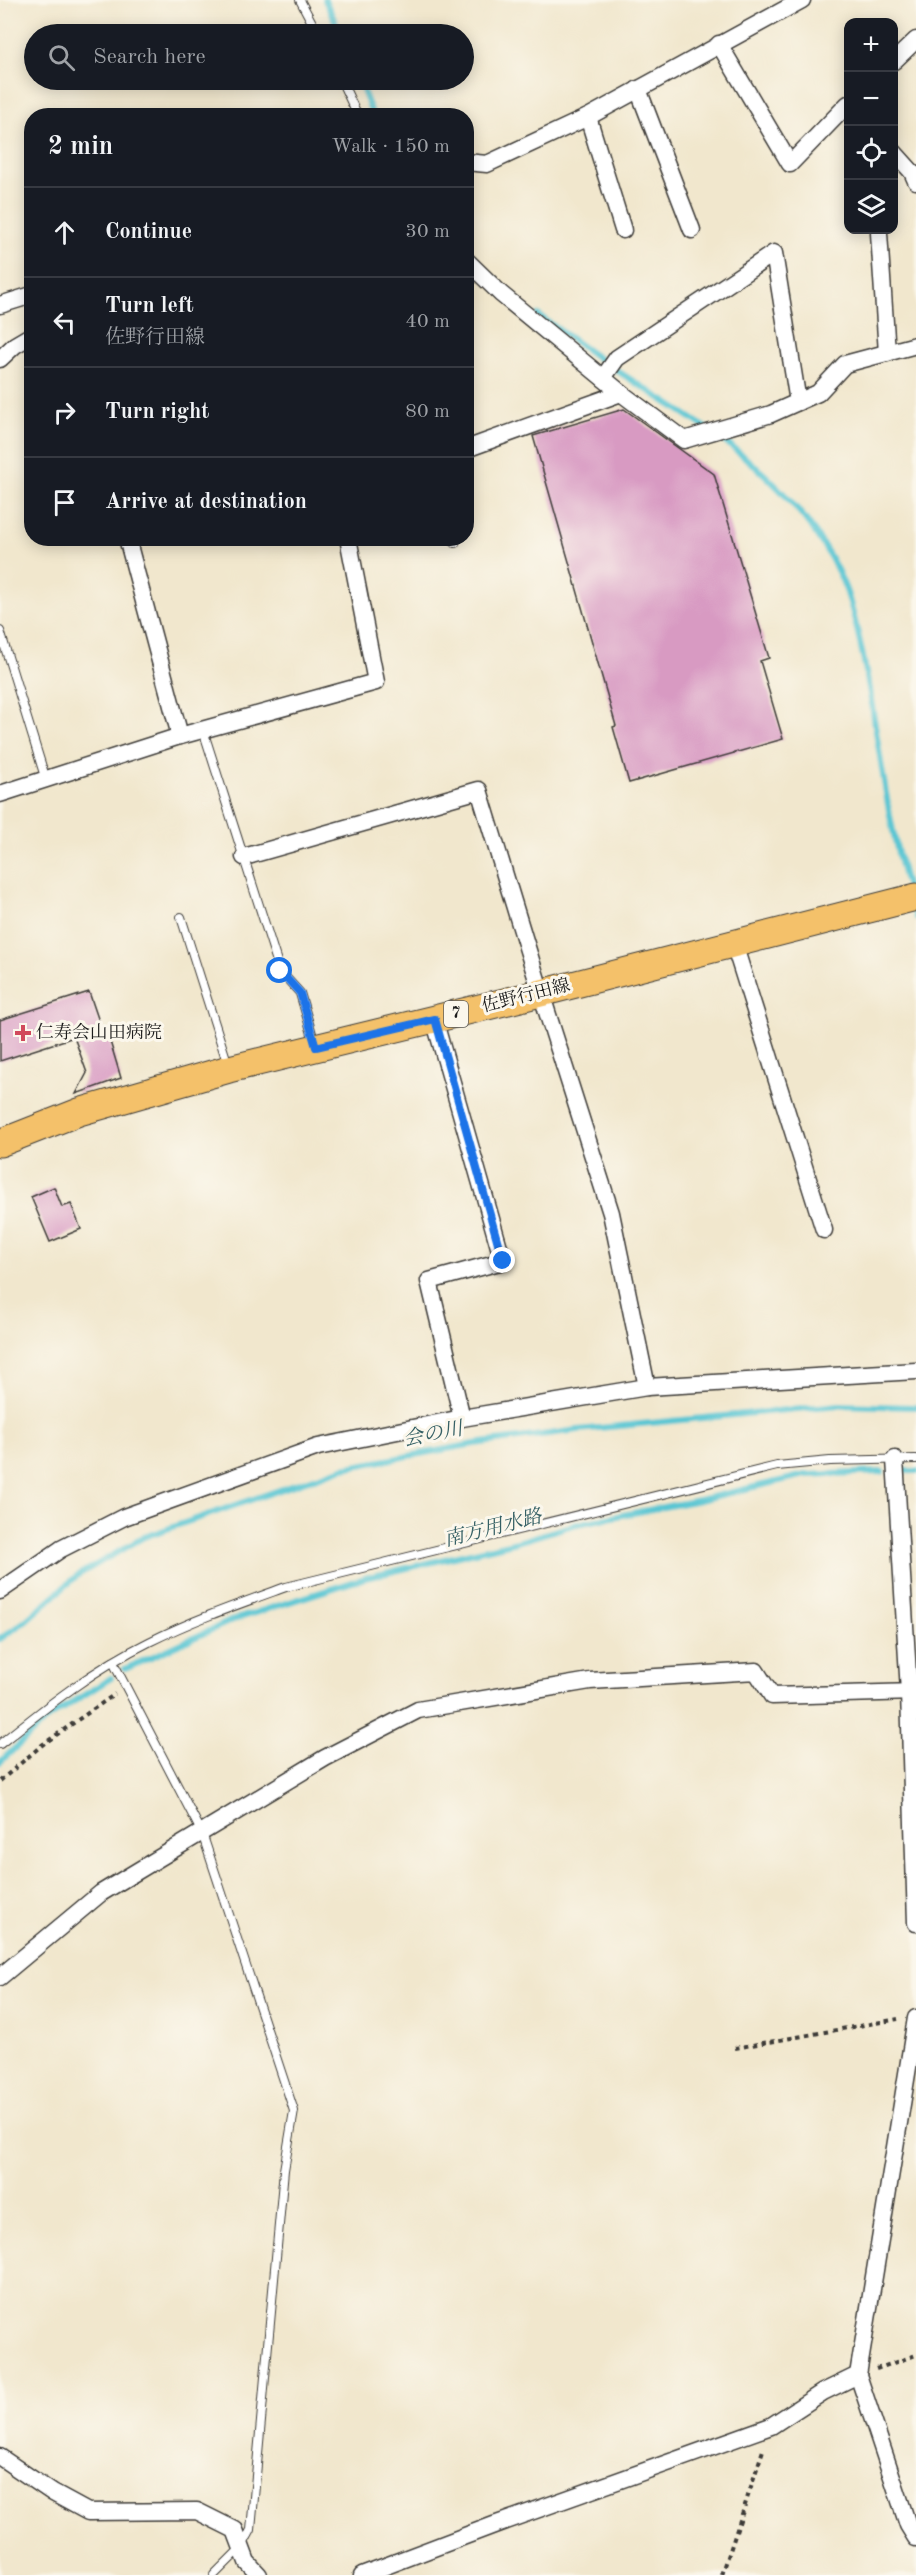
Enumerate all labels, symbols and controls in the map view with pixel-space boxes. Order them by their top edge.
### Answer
map controls [844,18,898,234]
button: + [844,18,898,72]
search box [24,24,474,90]
icon: search [45,41,78,74]
text: Search here [93,46,206,68]
button: − [844,72,898,126]
button: locate [844,126,898,180]
text: 2 min [48,134,113,160]
text: Walk · 150 m [331,137,450,157]
button: layers [844,180,898,234]
icon: ahead [48,216,81,249]
text: Continue [105,221,192,243]
text: 30 m [405,222,450,242]
text: Turn left [105,295,194,317]
icon: left [48,306,81,339]
text: 40 m [405,312,450,332]
text: 佐野行田線 [105,328,205,348]
icon: right [48,396,81,429]
text: Turn right [105,401,209,423]
text: 80 m [405,402,450,422]
icon: arrive [48,486,81,519]
text: Arrive at destination [105,491,307,513]
route start [266,957,292,983]
street label: 佐野行田線 [480,974,572,1016]
road number: 7 [444,1001,468,1027]
place label: 仁寿会山田病院 [36,1022,162,1042]
marker: 仁寿会山田病院 [14,1024,32,1042]
route end [489,1247,515,1273]
water label: 会の川 [401,1417,466,1451]
water label: 南方用水路 [442,1505,546,1551]

